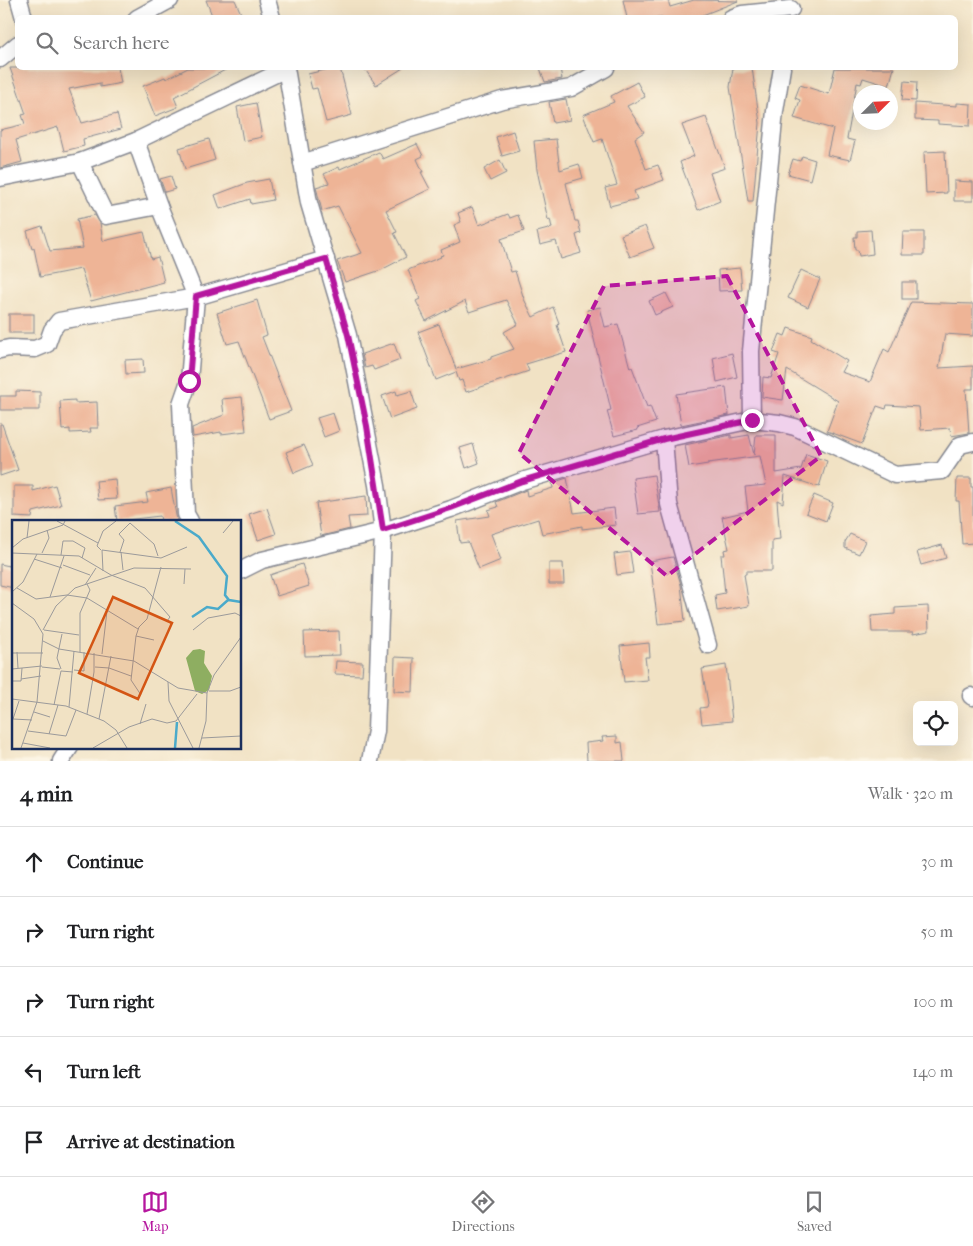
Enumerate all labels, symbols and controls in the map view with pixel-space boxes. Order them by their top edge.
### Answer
search box [15,15,958,70]
icon: search [33,29,61,57]
text: Search here [73,32,169,54]
north arrow [853,85,898,130]
route start [178,370,201,393]
route end [741,409,764,432]
inset map [12,520,241,748]
map controls [913,701,958,746]
button: locate [913,701,958,746]
text: 4 min [20,782,73,806]
text: Walk · 320 m [868,784,953,803]
icon: ahead [20,848,48,876]
text: Continue [67,851,143,873]
text: 30 m [921,852,953,871]
icon: right [20,918,48,946]
text: Turn right [67,921,154,943]
text: 50 m [921,922,953,941]
icon: right [20,988,48,1016]
text: Turn right [67,991,154,1013]
text: 100 m [913,992,953,1011]
icon: left [20,1058,48,1086]
text: Turn left [67,1061,141,1083]
text: 140 m [912,1062,953,1081]
icon: arrive [20,1128,48,1156]
text: Arrive at destination [67,1131,235,1153]
tab: Map [141,1188,169,1235]
tab: Directions [452,1188,515,1235]
tab: Saved [797,1188,832,1235]

